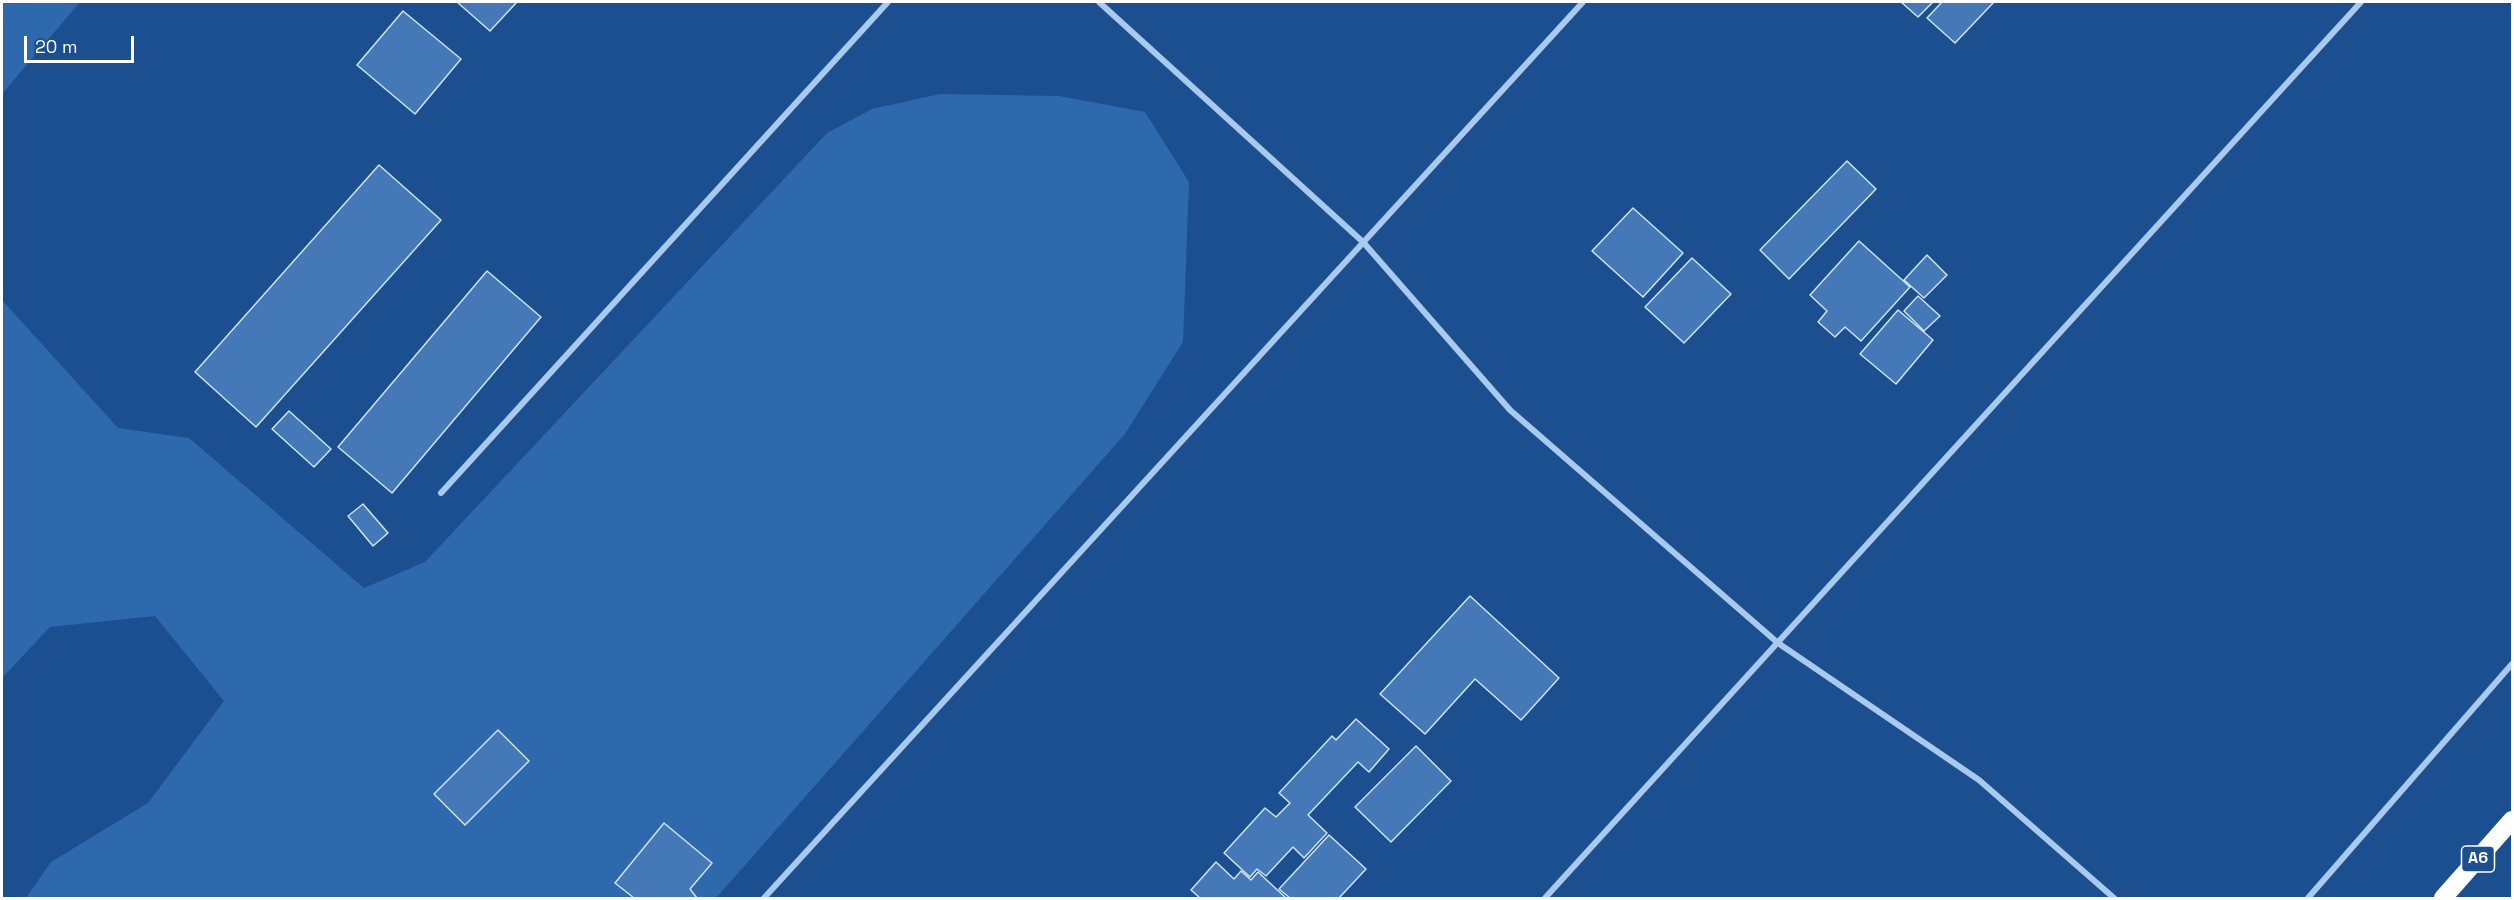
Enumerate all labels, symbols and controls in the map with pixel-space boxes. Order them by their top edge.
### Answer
scale bar [27,24,136,62]
text: 20 m [35,35,78,58]
road number: A6 [2462,846,2494,872]

